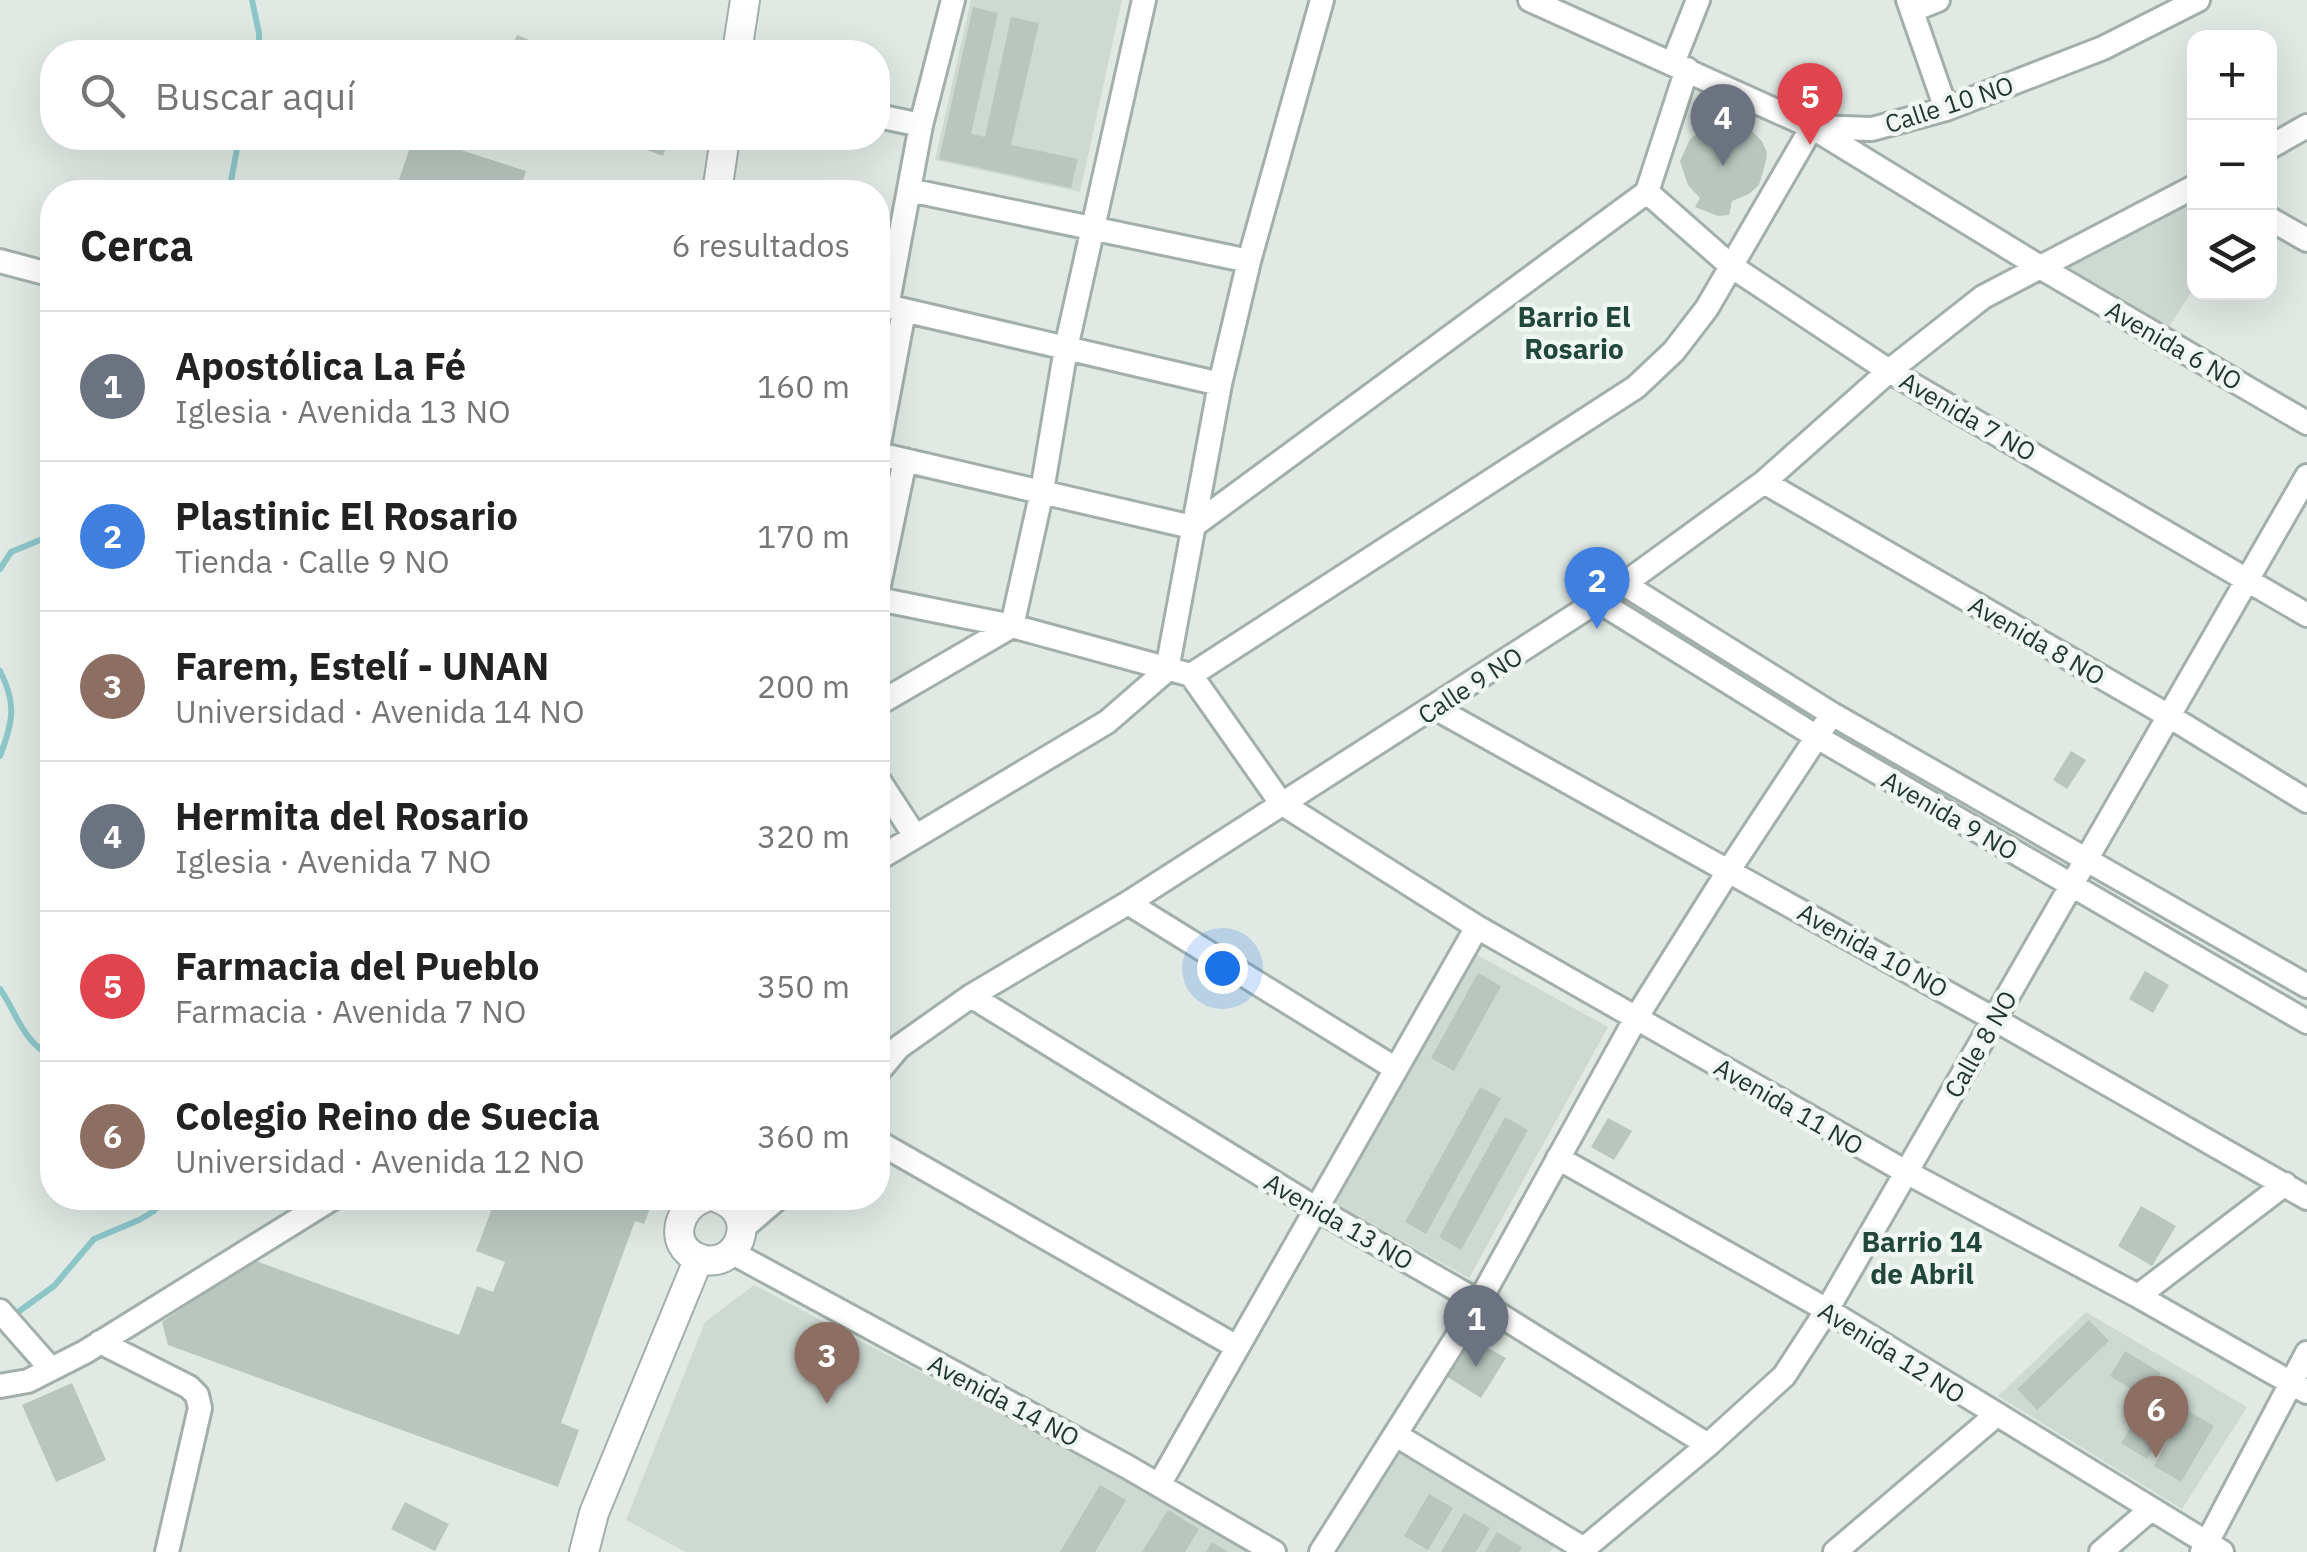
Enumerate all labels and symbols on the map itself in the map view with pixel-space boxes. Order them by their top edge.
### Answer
pin: 5 [1778,62,1842,145]
street label: Calle 10 NO [1881,68,2017,140]
pin: 4 [1690,84,1756,166]
street label: Avenida 6 NO [2100,293,2248,397]
district label: Barrio El Rosario [1517,298,1631,367]
street label: Avenida 7 NO [1894,364,2042,468]
pin: 2 [1564,546,1630,629]
street label: Avenida 8 NO [1963,588,2111,692]
street label: Calle 9 NO [1411,639,1529,731]
street label: Avenida 9 NO [1876,763,2024,867]
street label: Avenida 10 NO [1792,895,1954,1005]
your location [1197,943,1248,994]
street label: Calle 8 NO [1936,985,2024,1103]
street label: Avenida 11 NO [1709,1050,1869,1162]
street label: Avenida 13 NO [1259,1165,1419,1277]
district label: Barrio 14 de Abril [1861,1223,1983,1292]
pin: 1 [1444,1284,1508,1367]
street label: Avenida 12 NO [1813,1294,1971,1410]
pin: 3 [794,1322,860,1404]
street label: Avenida 14 NO [923,1346,1085,1454]
pin: 6 [2124,1376,2188,1458]

